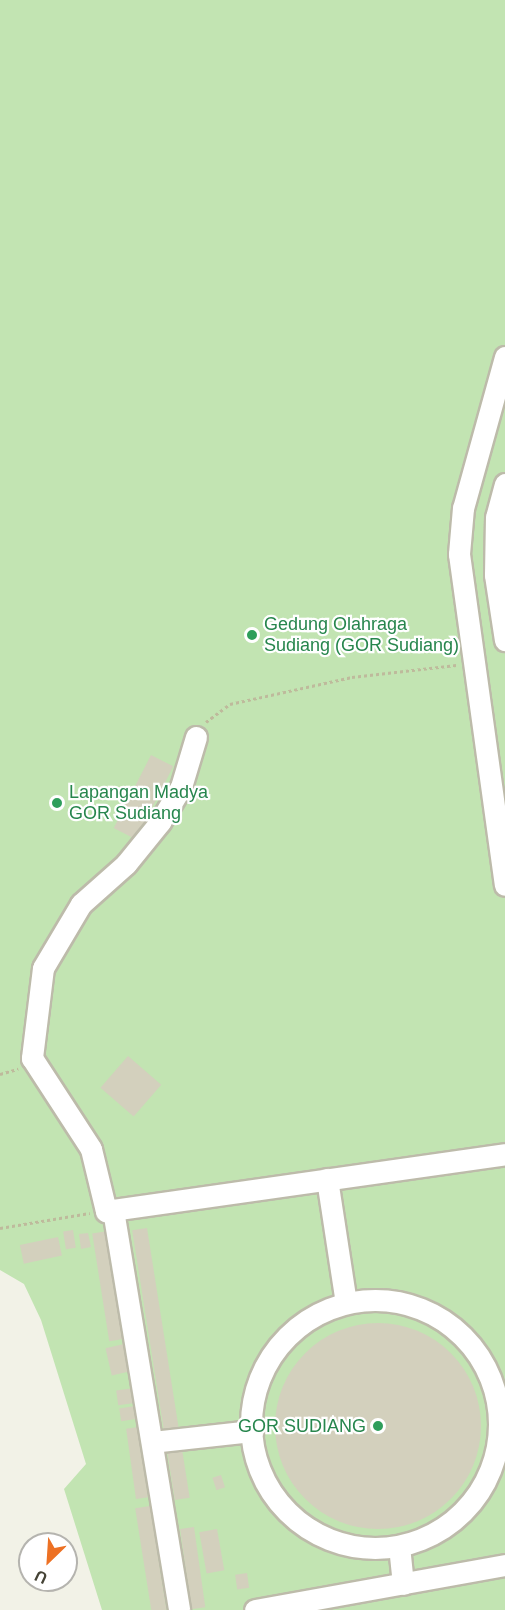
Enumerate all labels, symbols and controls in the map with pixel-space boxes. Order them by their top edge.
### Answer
place label: Gedung Olahraga Sudiang (GOR Sudiang) [264,614,459,656]
marker: Gedung Olahraga Sudiang (GOR Sudiang) [245,628,259,642]
place label: Lapangan Madya GOR Sudiang [69,782,208,824]
marker: Lapangan Madya GOR Sudiang [50,796,64,810]
place label: GOR SUDIANG [238,1415,366,1437]
marker: GOR SUDIANG [371,1419,385,1433]
north arrow [18,1532,78,1592]
text: U [32,1567,50,1587]

